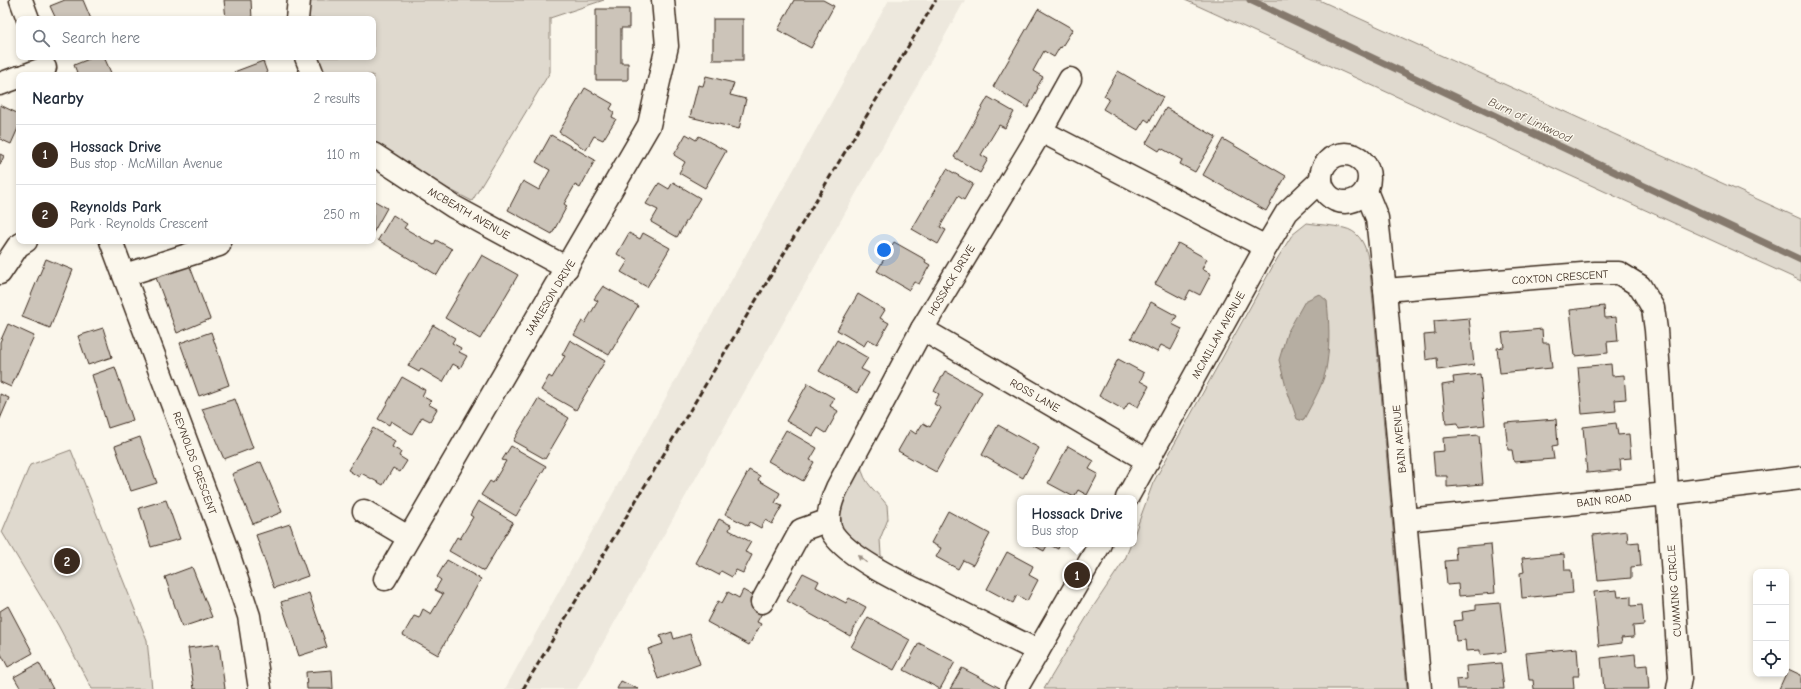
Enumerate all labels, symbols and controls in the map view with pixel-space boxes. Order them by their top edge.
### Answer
search box [16,16,376,60]
icon: search [30,27,52,49]
text: Search here [62,29,140,47]
text: Nearby [32,89,83,108]
text: 2 results [313,91,360,106]
water label: Burn of Linkwood [1486,95,1574,146]
text: Hossack Drive [70,138,161,156]
text: 1 [42,147,48,162]
text: 110 m [327,147,360,162]
text: Bus stop · McMillan Avenue [70,156,222,171]
street label: MCBEATH AVENUE [426,185,512,242]
text: Reynolds Park [70,198,161,216]
text: 2 [42,207,48,222]
text: 250 m [323,207,360,222]
text: Park · Reynolds Crescent [70,216,208,231]
your location [874,240,894,260]
street label: HOSSACK DRIVE [925,242,978,318]
street label: JAMIESON DRIVE [523,257,578,337]
street label: COXTON CRESCENT [1511,268,1609,287]
street label: MCMILLAN AVENUE [1189,289,1248,381]
street label: ROSS LANE [1008,376,1062,415]
street label: BAIN AVENUE [1390,404,1409,474]
street label: REYNOLDS CRESCENT [170,410,219,517]
street label: BAIN ROAD [1576,491,1632,510]
popup [1017,495,1137,547]
text: Hossack Drive [1031,505,1123,523]
text: Bus stop [1031,523,1078,538]
street label: CUMMING CIRCLE [1665,544,1684,638]
pin: 2 [54,546,80,576]
one-way arrow [857,554,868,563]
pin: 1 [1064,560,1090,590]
map controls [1753,569,1789,677]
button: + [1753,569,1789,605]
button: − [1753,605,1789,641]
button: locate [1753,641,1789,677]

